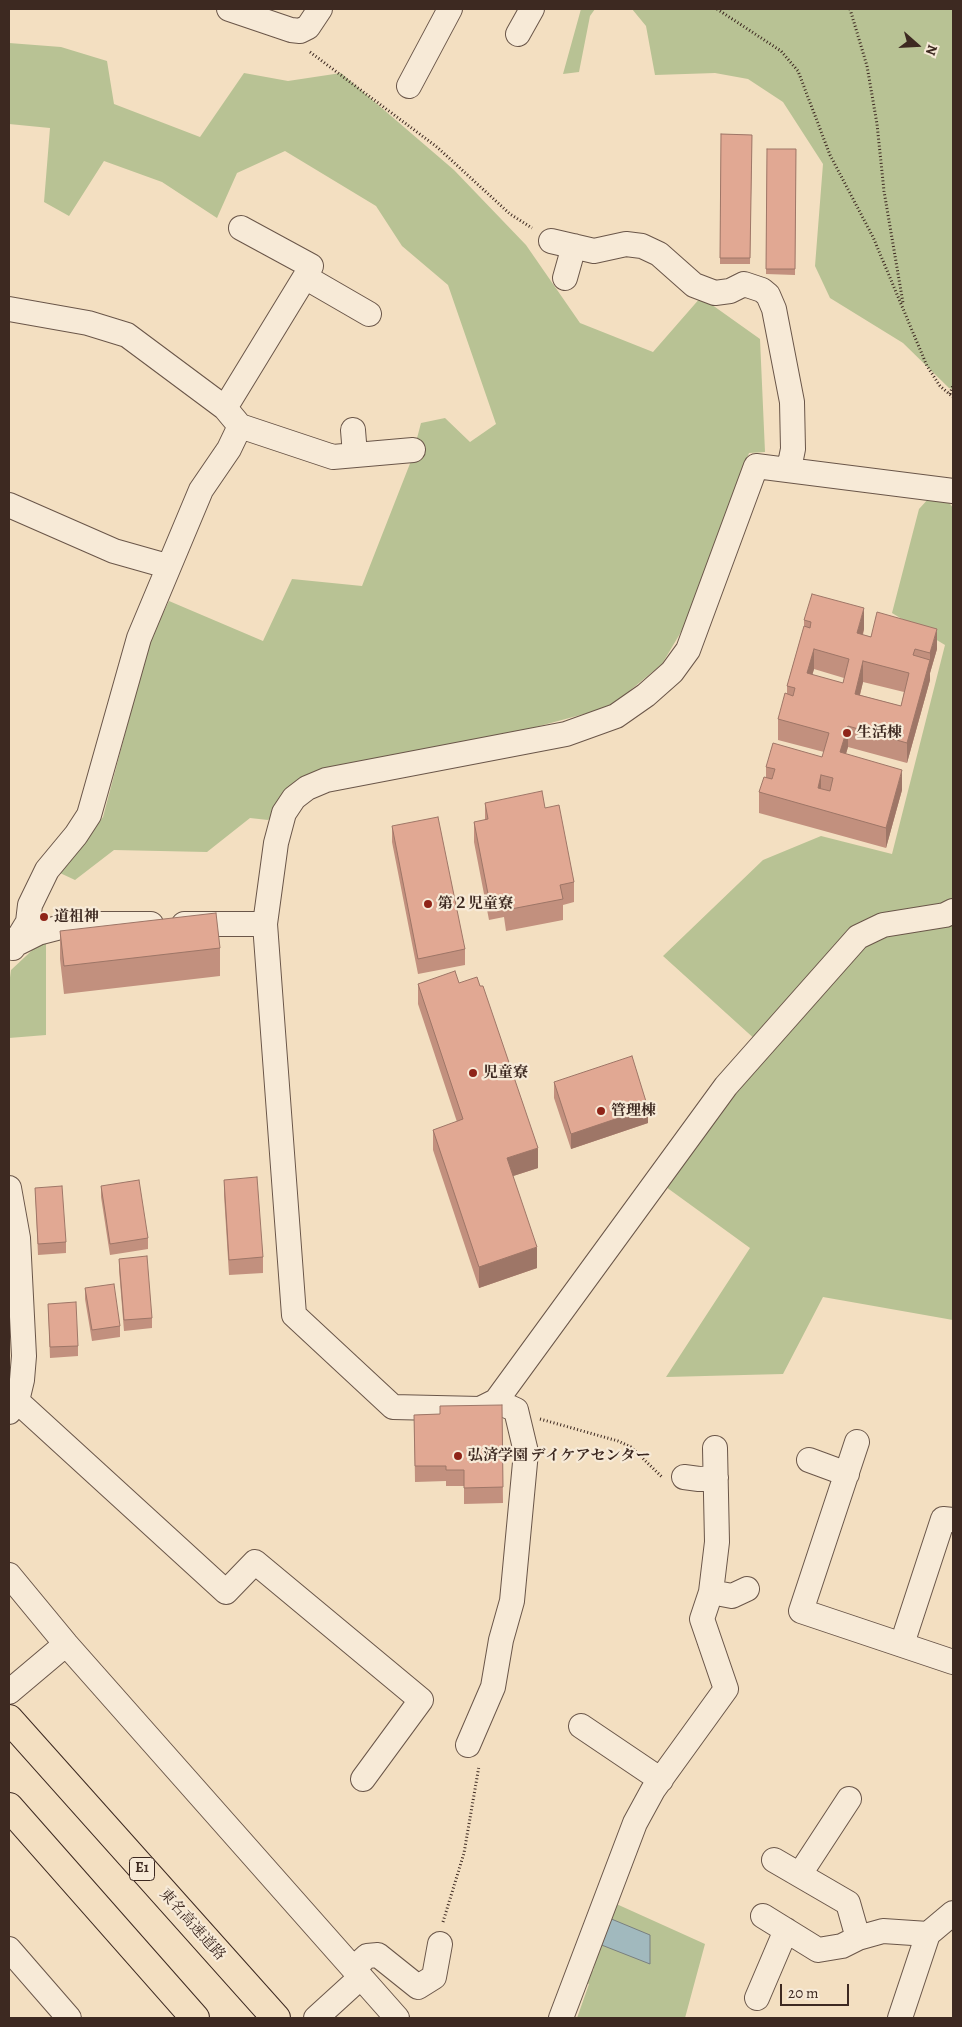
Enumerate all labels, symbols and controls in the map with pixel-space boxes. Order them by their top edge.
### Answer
north arrow [892,20,942,70]
text: N [921,42,942,58]
place label: 生活棟 [857,724,902,742]
marker: 生活棟 [841,727,853,739]
place label: 第２児童寮 [438,895,513,913]
marker: 第２児童寮 [422,898,434,910]
place label: 道祖神 [54,908,99,926]
marker: 道祖神 [38,911,50,923]
place label: 児童寮 [483,1064,528,1082]
marker: 児童寮 [467,1067,479,1079]
place label: 管理棟 [611,1102,656,1120]
marker: 管理棟 [595,1105,607,1117]
place label: 弘済学園 デイケアセンター [468,1447,651,1465]
marker: 弘済学園 デイケアセンター [452,1450,464,1462]
road number: E1 [130,1858,154,1880]
street label: 東名高速道路 [155,1886,229,1964]
scale bar [782,1974,851,2006]
text: 20 m [788,1983,819,2003]

